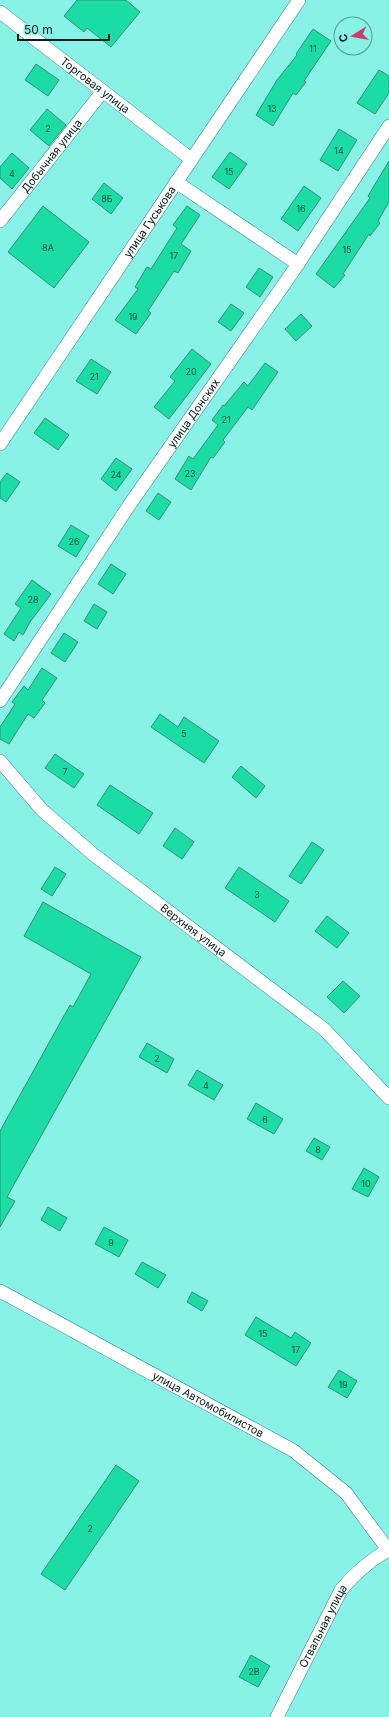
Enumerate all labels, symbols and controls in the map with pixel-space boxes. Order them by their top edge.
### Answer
scale bar [18,16,109,42]
north arrow [333,16,373,56]
text: 50 m [24,22,53,37]
text: С [336,33,351,43]
house number: 11 [309,43,317,54]
street label: Торговая улица [58,54,133,116]
house number: 13 [267,103,277,114]
street label: Добычная улица [18,116,85,195]
house number: 2 [45,123,51,134]
house number: 14 [334,145,344,156]
house number: 15 [224,166,234,177]
house number: 4 [9,168,15,179]
street label: улица Гуськова [121,183,179,260]
house number: 8Б [101,193,113,204]
house number: 16 [296,203,306,214]
house number: 8А [42,242,54,253]
house number: 15 [342,244,352,255]
house number: 17 [170,250,178,261]
house number: 19 [128,311,138,322]
house number: 20 [185,366,197,377]
house number: 21 [89,371,99,382]
street label: улица Донских [165,376,223,450]
house number: 21 [221,414,231,425]
house number: 23 [184,468,196,479]
house number: 24 [110,469,122,480]
house number: 26 [68,536,80,547]
house number: 28 [27,594,39,605]
house number: 5 [181,728,187,739]
house number: 7 [62,766,68,777]
house number: 3 [254,889,260,900]
street label: Верхняя улица [158,901,229,960]
house number: 2 [154,1053,160,1064]
house number: 4 [203,1080,209,1091]
house number: 6 [262,1114,268,1125]
house number: 8 [315,1144,321,1155]
house number: 10 [361,1178,371,1189]
house number: 9 [108,1237,114,1248]
house number: 15 [258,1328,268,1339]
house number: 17 [292,1344,300,1355]
street label: улица Автомобилистов [150,1368,266,1440]
house number: 19 [338,1379,348,1390]
house number: 2 [87,1523,93,1534]
street label: Отвальная улица [296,1581,350,1670]
house number: 2В [248,1666,260,1677]

